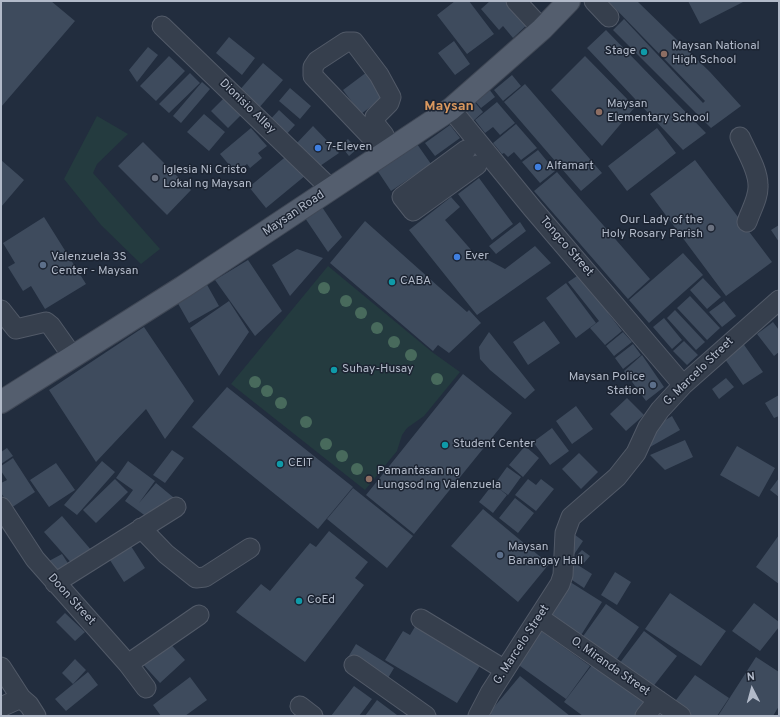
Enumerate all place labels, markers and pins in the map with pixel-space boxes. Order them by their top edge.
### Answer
place label: Maysan National High School [672,40,760,68]
place label: Stage [605,45,636,59]
marker: Stage [639,47,649,57]
marker: Maysan National High School [659,49,669,59]
place label: Maysan Elementary School [607,98,709,126]
marker: Maysan Elementary School [594,107,604,117]
place label: 7-Eleven [326,141,372,155]
marker: 7-Eleven [313,143,323,153]
place label: Alfamart [546,160,594,174]
marker: Alfamart [533,162,543,172]
place label: Iglesia Ni Cristo Lokal ng Maysan [163,164,252,192]
marker: Iglesia Ni Cristo Lokal ng Maysan [150,173,160,183]
place label: Our Lady of the Holy Rosary Parish [602,214,703,242]
marker: Our Lady of the Holy Rosary Parish [706,223,716,233]
place label: Ever [465,250,489,264]
place label: Valenzuela 3S Center - Maysan [51,251,138,279]
marker: Ever [452,252,462,262]
marker: Valenzuela 3S Center - Maysan [38,260,48,270]
place label: CABA [400,275,431,289]
marker: CABA [387,277,397,287]
place label: Suhay-Husay [342,363,413,377]
marker: Suhay-Husay [329,365,339,375]
place label: Maysan Police Station [569,371,645,399]
marker: Maysan Police Station [648,380,658,390]
place label: Student Center [453,438,535,452]
marker: Student Center [440,440,450,450]
place label: CEIT [288,457,313,471]
marker: CEIT [275,459,285,469]
place label: Pamantasan ng Lungsod ng Valenzuela [377,465,501,493]
marker: Pamantasan ng Lungsod ng Valenzuela [364,474,374,484]
place label: Maysan Barangay Hall [508,541,583,569]
marker: Maysan Barangay Hall [495,550,505,560]
place label: CoEd [307,594,335,608]
marker: CoEd [294,596,304,606]

